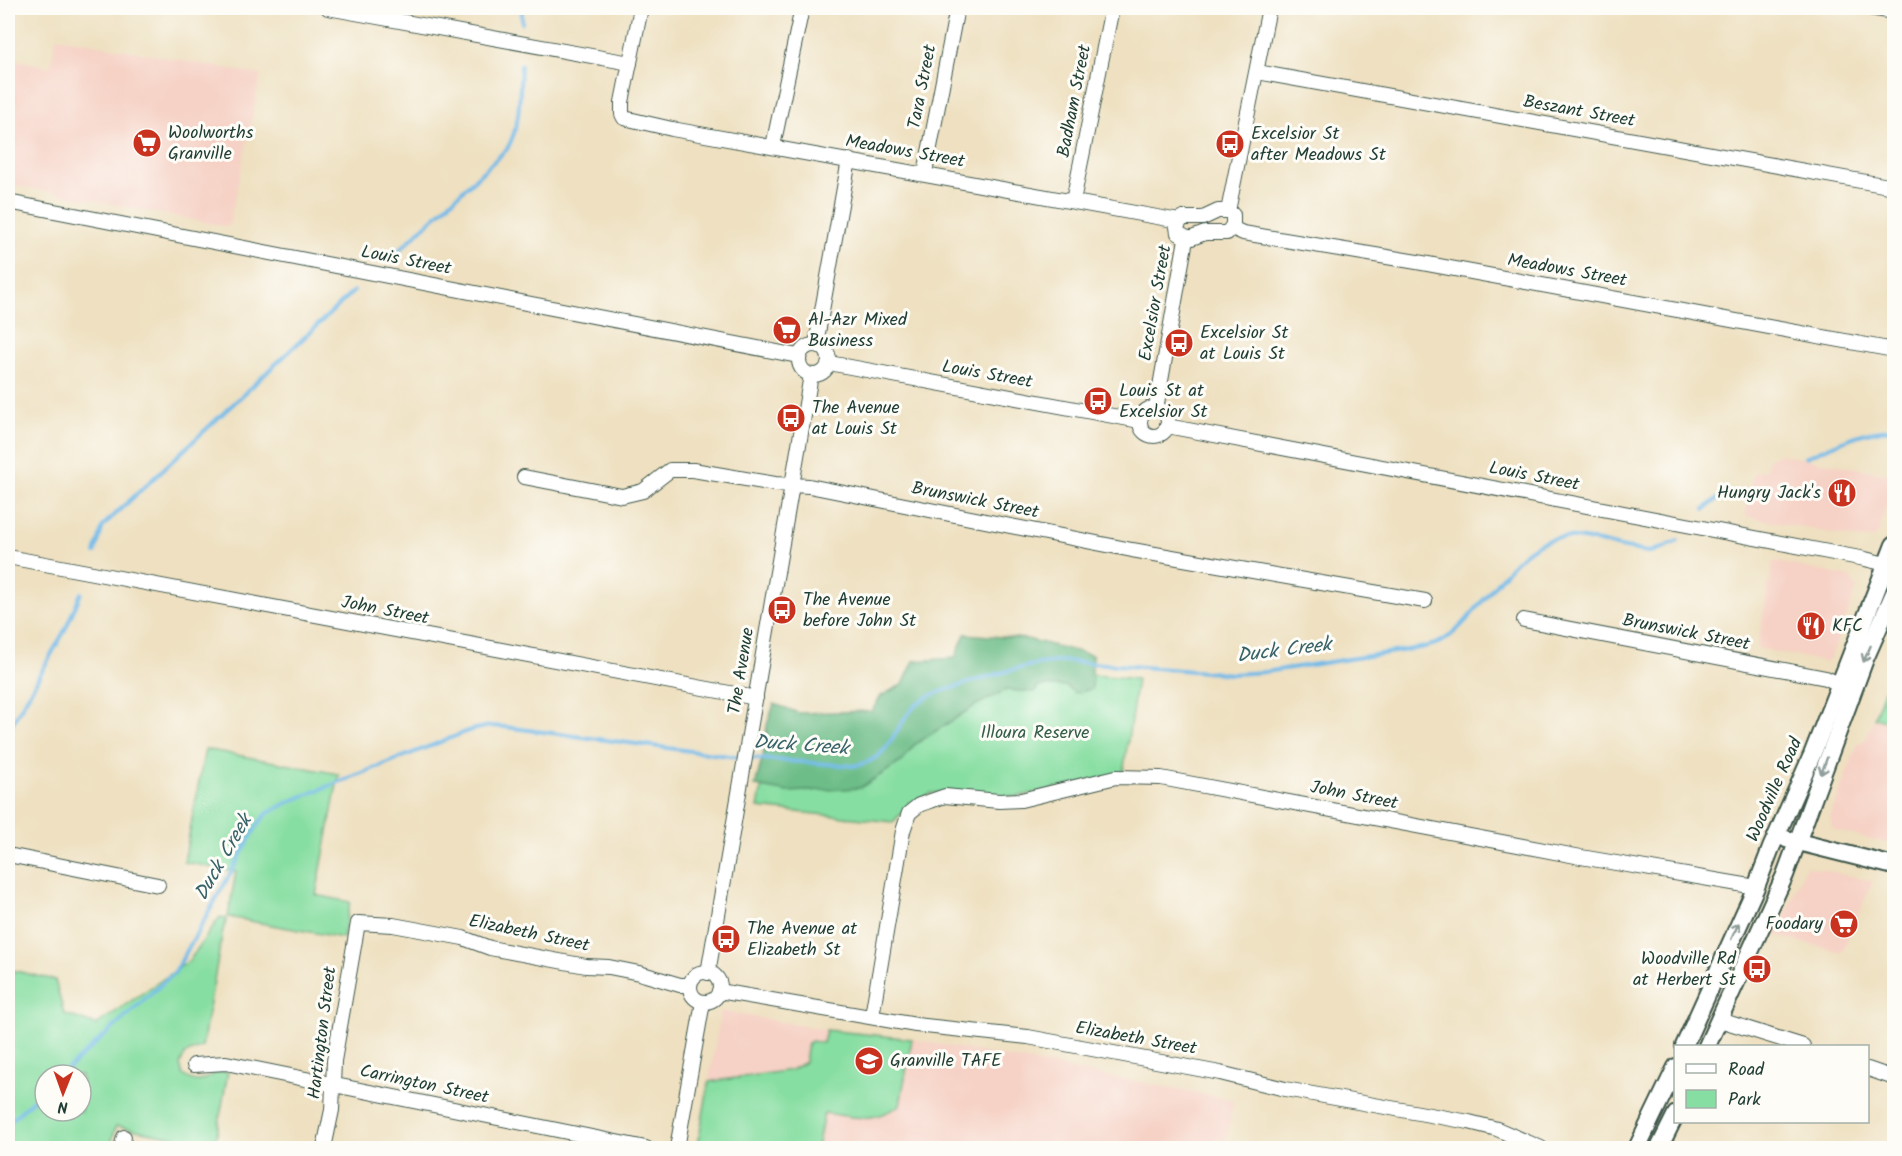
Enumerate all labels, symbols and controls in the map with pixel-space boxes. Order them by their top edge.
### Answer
street label: Tara Street [901,41,946,132]
street label: Badham Street [1050,41,1100,160]
street label: Beszant Street [1521,88,1638,136]
place label: Woolworths Granville [168,119,254,169]
place label: Excelsior St after Meadows St [1251,120,1387,170]
supermarket icon: Woolworths Granville [131,127,163,159]
street label: Meadows Street [843,127,968,177]
bus stop icon: Excelsior St after Meadows St [1214,128,1246,160]
street label: Louis Street [358,238,455,284]
street label: Excelsior Street [1132,242,1181,363]
street label: Meadows Street [1505,246,1630,296]
place label: Al-Azr Mixed Business [808,306,908,356]
supermarket icon: Al-Azr Mixed Business [771,314,803,346]
place label: Excelsior St at Louis St [1200,319,1290,369]
bus stop icon: Excelsior St at Louis St [1163,327,1195,359]
street label: Louis Street [939,353,1036,397]
place label: Louis St at Excelsior St [1119,377,1209,427]
bus stop icon: Louis St at Excelsior St [1082,385,1114,417]
place label: The Avenue at Louis St [812,394,900,444]
bus stop icon: The Avenue at Louis St [775,402,807,434]
street label: Louis Street [1486,454,1583,500]
street label: Brunswick Street [909,474,1042,528]
restaurant icon: Hungry Jack's [1826,477,1858,509]
place label: Hungry Jack's [1717,479,1821,508]
place label: The Avenue before John St [803,586,917,636]
street label: John Street [339,588,432,634]
bus stop icon: The Avenue before John St [766,594,798,626]
street label: Brunswick Street [1620,606,1753,660]
restaurant icon: KFC [1795,610,1827,642]
place label: KFC [1832,612,1863,641]
street label: The Avenue [721,625,763,717]
water label: Duck Creek [1235,629,1336,673]
one-way arrow [1861,644,1872,663]
park label: Illoura Reserve [981,719,1089,748]
water label: Duck Creek [753,727,852,765]
street label: Woodville Road [1739,732,1811,847]
one-way arrow [1818,756,1829,774]
street label: John Street [1308,773,1401,819]
water label: Duck Creek [186,807,263,907]
street label: Elizabeth Street [466,907,593,961]
supermarket icon: Foodary [1828,908,1860,940]
place label: Foodary [1765,910,1824,939]
place label: The Avenue at Elizabeth St [747,915,858,965]
bus stop icon: The Avenue at Elizabeth St [710,923,742,955]
one-way arrow [1730,923,1742,941]
place label: Woodville Rd at Herbert St [1633,945,1737,995]
bus stop icon: Woodville Rd at Herbert St [1741,953,1773,985]
street label: Hartington Street [300,964,346,1101]
street label: Elizabeth Street [1073,1014,1200,1064]
school or university icon: Granville TAFE [853,1045,885,1077]
legend [1674,1045,1869,1123]
place label: Granville TAFE [890,1047,1002,1076]
text: Road [1728,1056,1765,1085]
street label: Carrington Street [357,1057,492,1113]
north arrow [33,1063,93,1123]
text: Park [1728,1086,1761,1115]
text: N [57,1094,68,1119]

